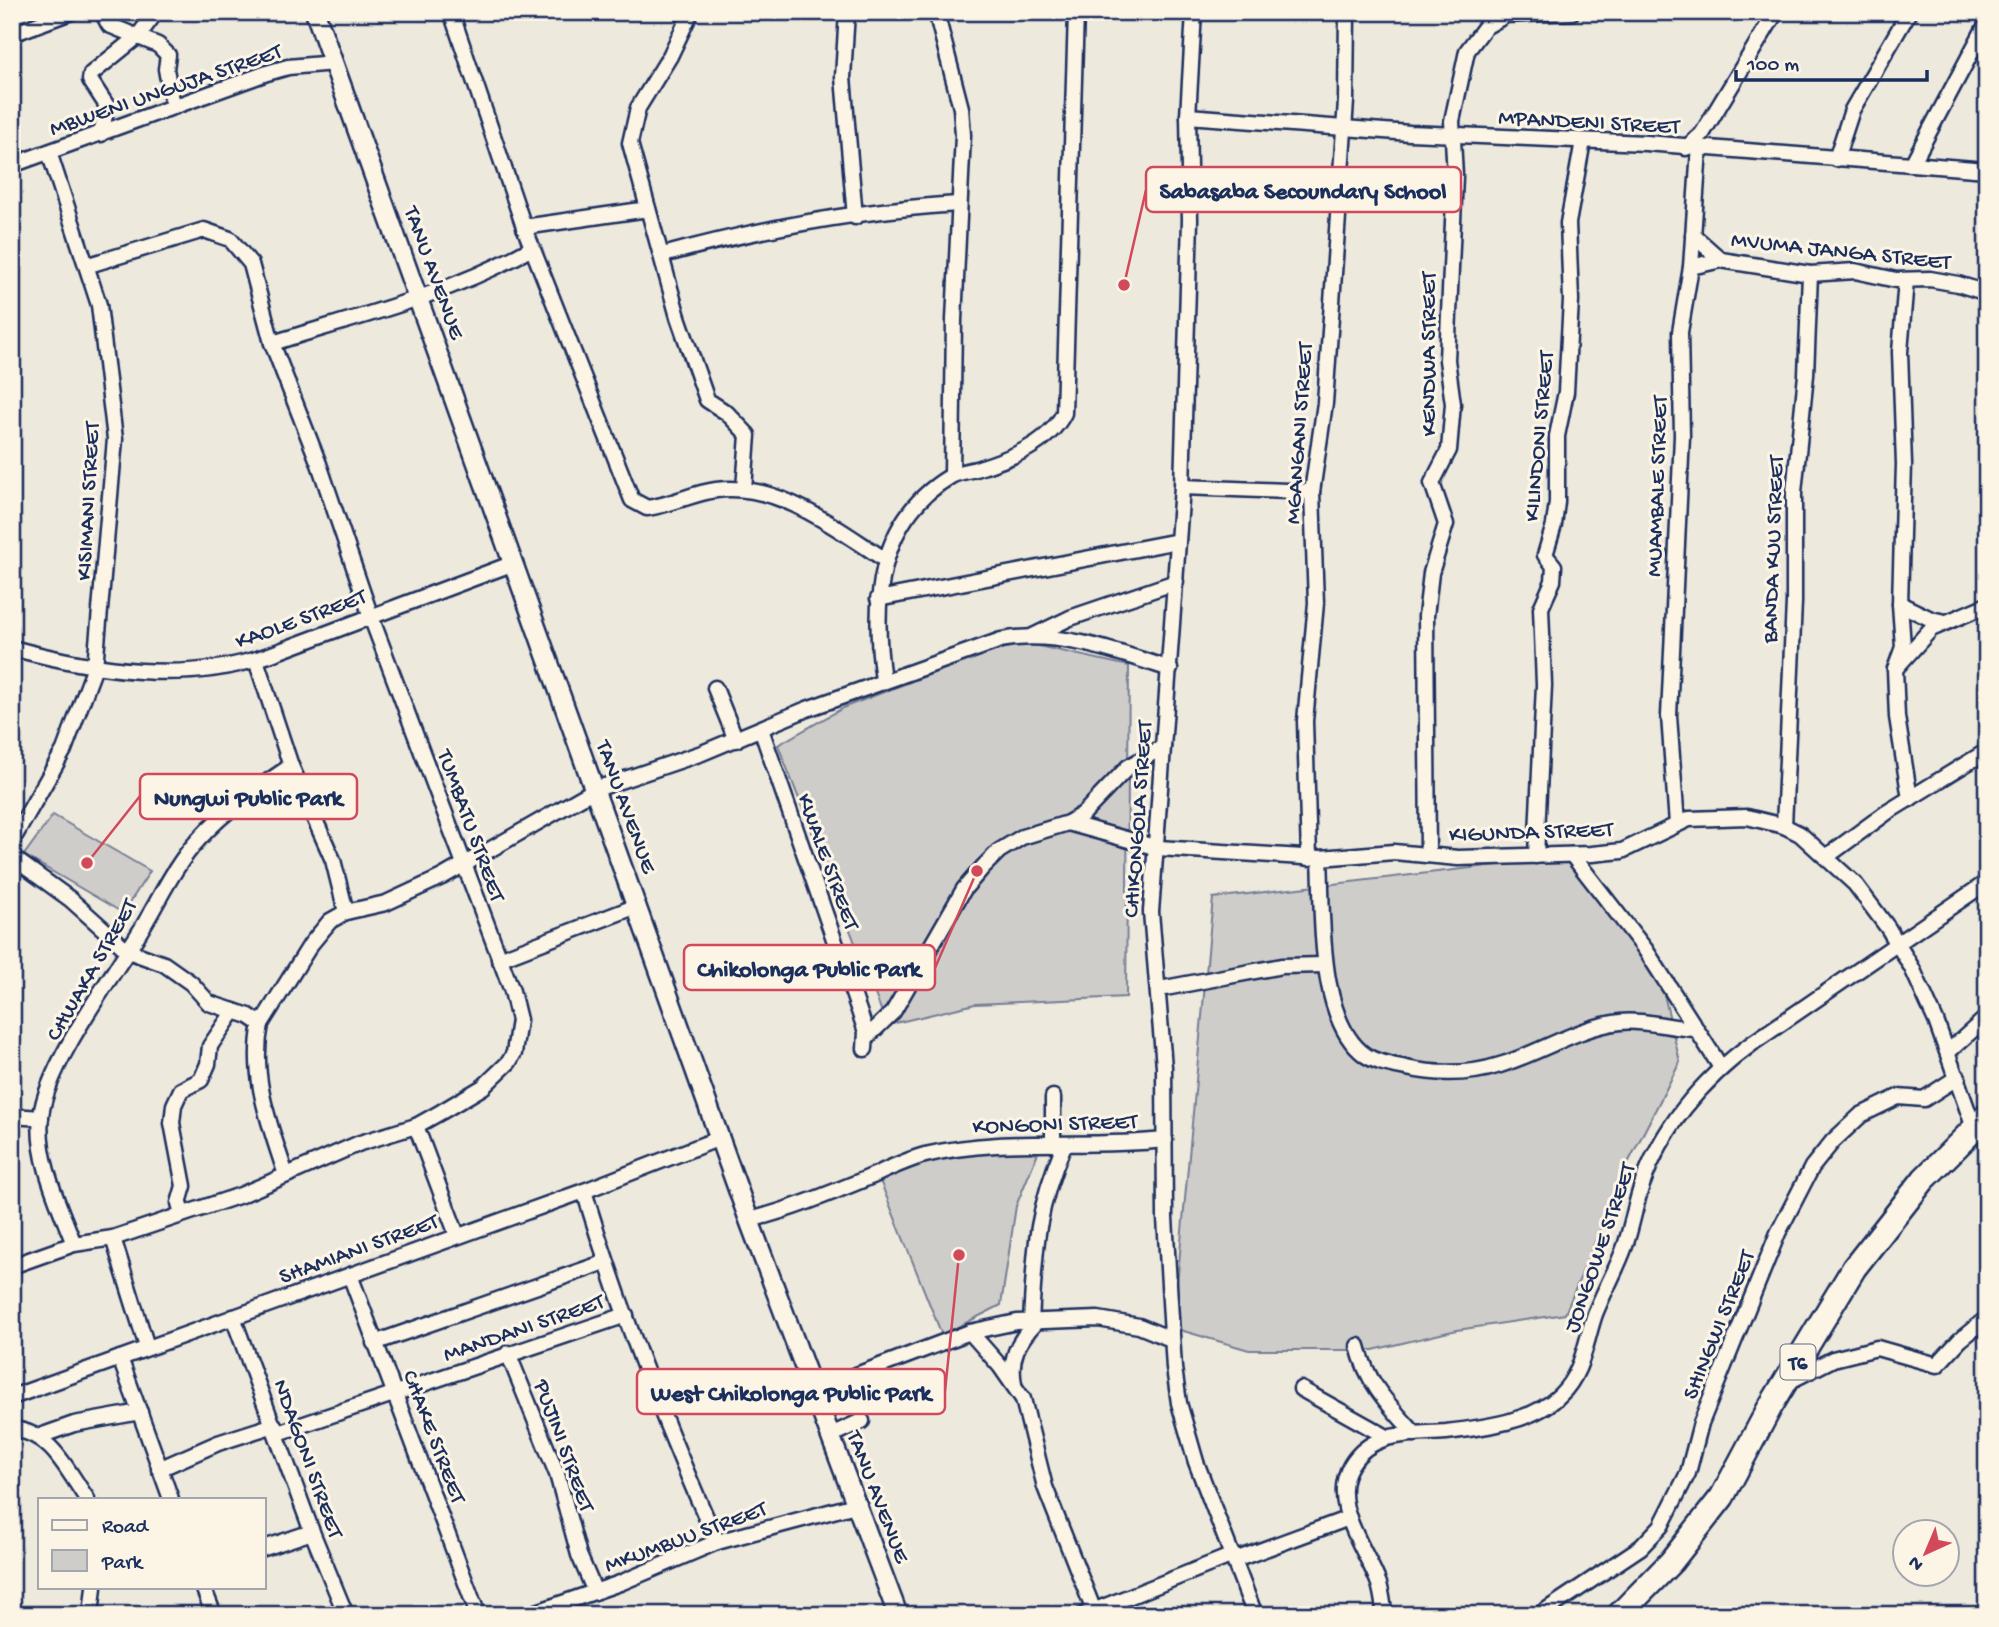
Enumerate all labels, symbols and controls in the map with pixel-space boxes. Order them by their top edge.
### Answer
street label: MBWENI UNGUJA STREET [46,38,287,144]
scale bar [1736,38,1927,82]
text: 100 m [1746,54,1799,79]
street label: MPANDENI STREET [1497,105,1681,142]
callout: Sabasaba Secoundary School [1146,167,1461,212]
text: Sabasaba Secoundary School [1160,179,1446,208]
street label: TANU AVENUE [395,201,470,345]
street label: MVUMA JANGA STREET [1730,228,1953,278]
street label: KENDWA STREET [1417,271,1444,436]
street label: MGANGANI STREET [1281,340,1320,525]
street label: KILINDONI STREET [1520,349,1561,523]
street label: MUAMBALE STREET [1642,394,1675,577]
street label: KISIMANI STREET [72,420,107,581]
street label: BANDA KUU STREET [1758,454,1791,645]
street label: KAOLE STREET [232,584,371,656]
street label: CHIKONGOLA STREET [1119,719,1160,919]
street label: TANU AVENUE [587,735,662,879]
street label: TUMBATU STREET [429,744,510,907]
callout: Nungwi Public Park [140,774,357,819]
text: Nungwi Public Park [154,786,346,815]
street label: KWALE STREET [790,790,864,935]
street label: KIGUNDA STREET [1449,817,1615,850]
street label: CHWAKA STREET [41,894,145,1047]
callout: Chikolonga Public Park [684,945,935,990]
text: Chikolonga Public Park [697,957,924,986]
street label: KONGONI STREET [972,1109,1139,1142]
street label: JONGOWE STREET [1560,1159,1643,1337]
street label: SHAMIANI STREET [276,1209,444,1292]
street label: SHINGWI STREET [1678,1246,1763,1404]
street label: MANDANI STREET [440,1289,609,1369]
road number: T6 [1780,1344,1815,1380]
street label: CHAKE STREET [395,1367,471,1509]
callout: West Chikolonga Public Park [637,1369,945,1414]
street label: PUJINI STREET [526,1375,600,1517]
street label: NDAGONI STREET [265,1376,348,1543]
text: West Chikolonga Public Park [650,1381,935,1410]
street label: TANU AVENUE [838,1425,915,1569]
street label: MKUMBUU STREET [601,1496,772,1580]
legend [38,1498,266,1588]
text: Road [102,1516,150,1541]
north arrow [1890,1518,1960,1588]
text: N [1904,1550,1929,1575]
text: Park [101,1552,145,1577]

